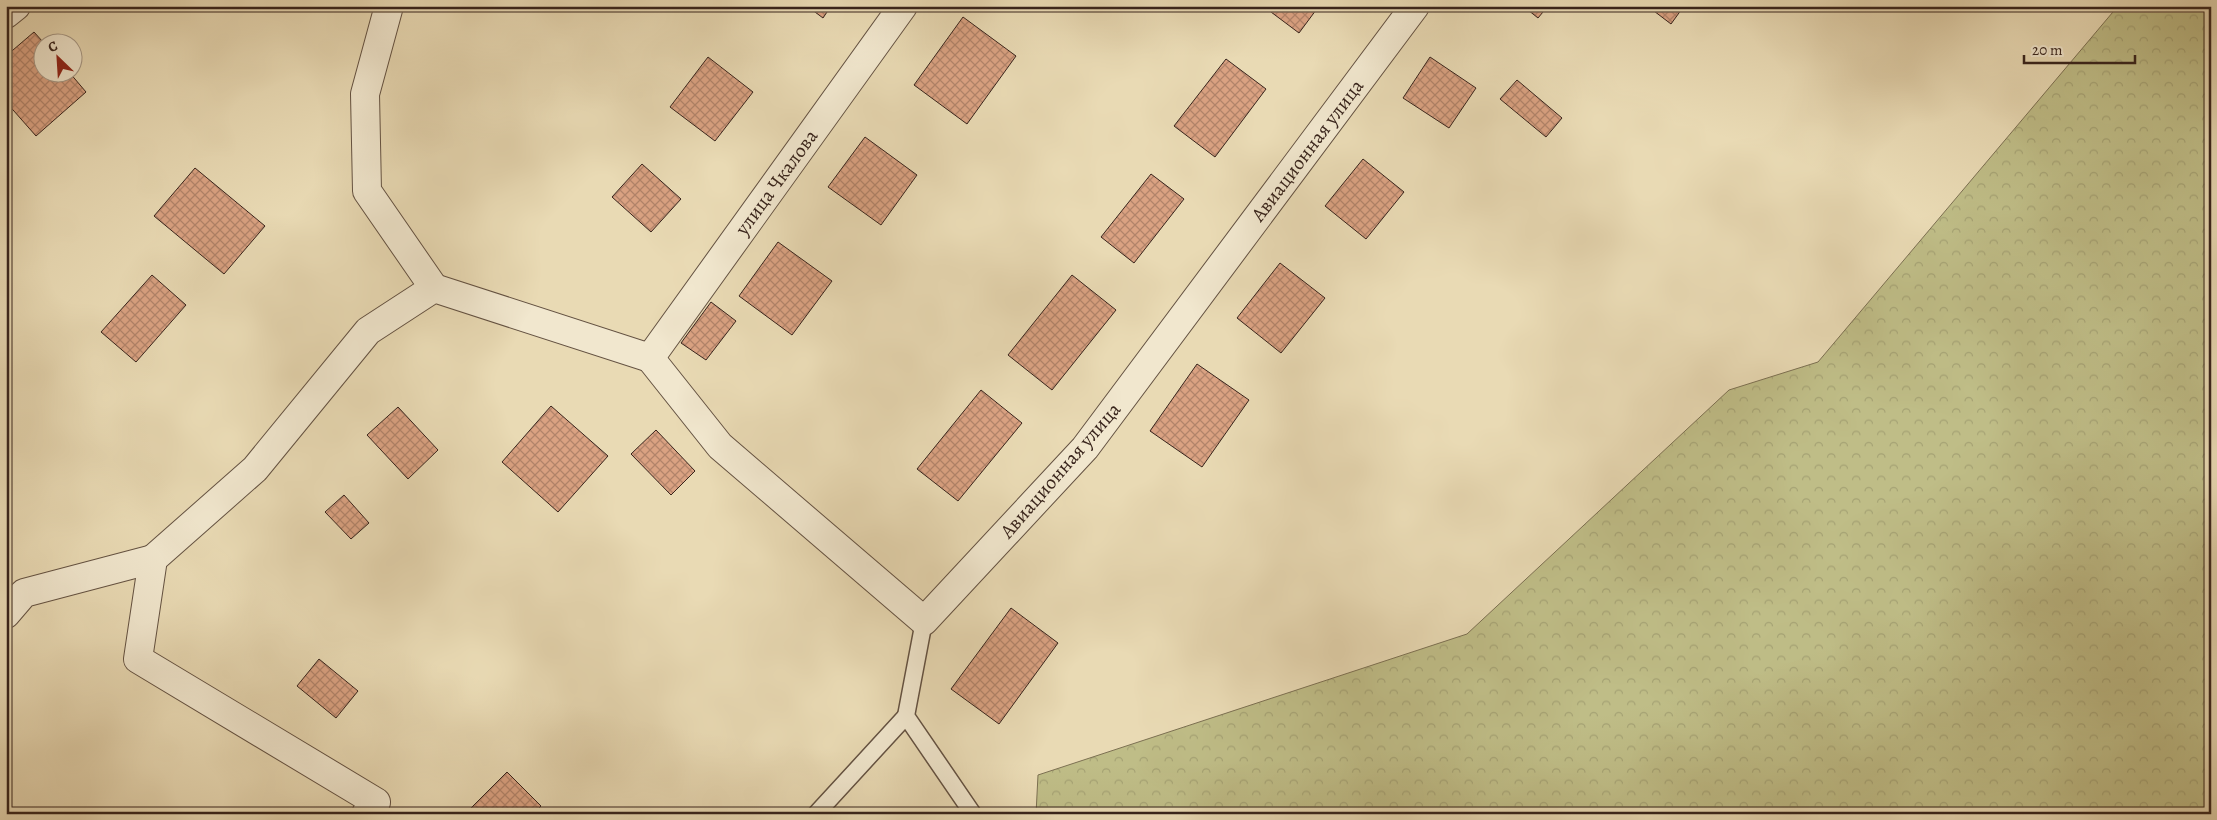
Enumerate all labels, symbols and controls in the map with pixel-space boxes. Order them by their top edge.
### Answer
north arrow [32,32,82,82]
scale bar [2024,32,2136,64]
text: С [45,36,61,57]
text: 20 m [2032,40,2063,60]
street label: Авиационная улица [1244,73,1370,228]
street label: улица Чкалова [728,123,824,242]
street label: Авиационная улица [993,396,1127,545]

